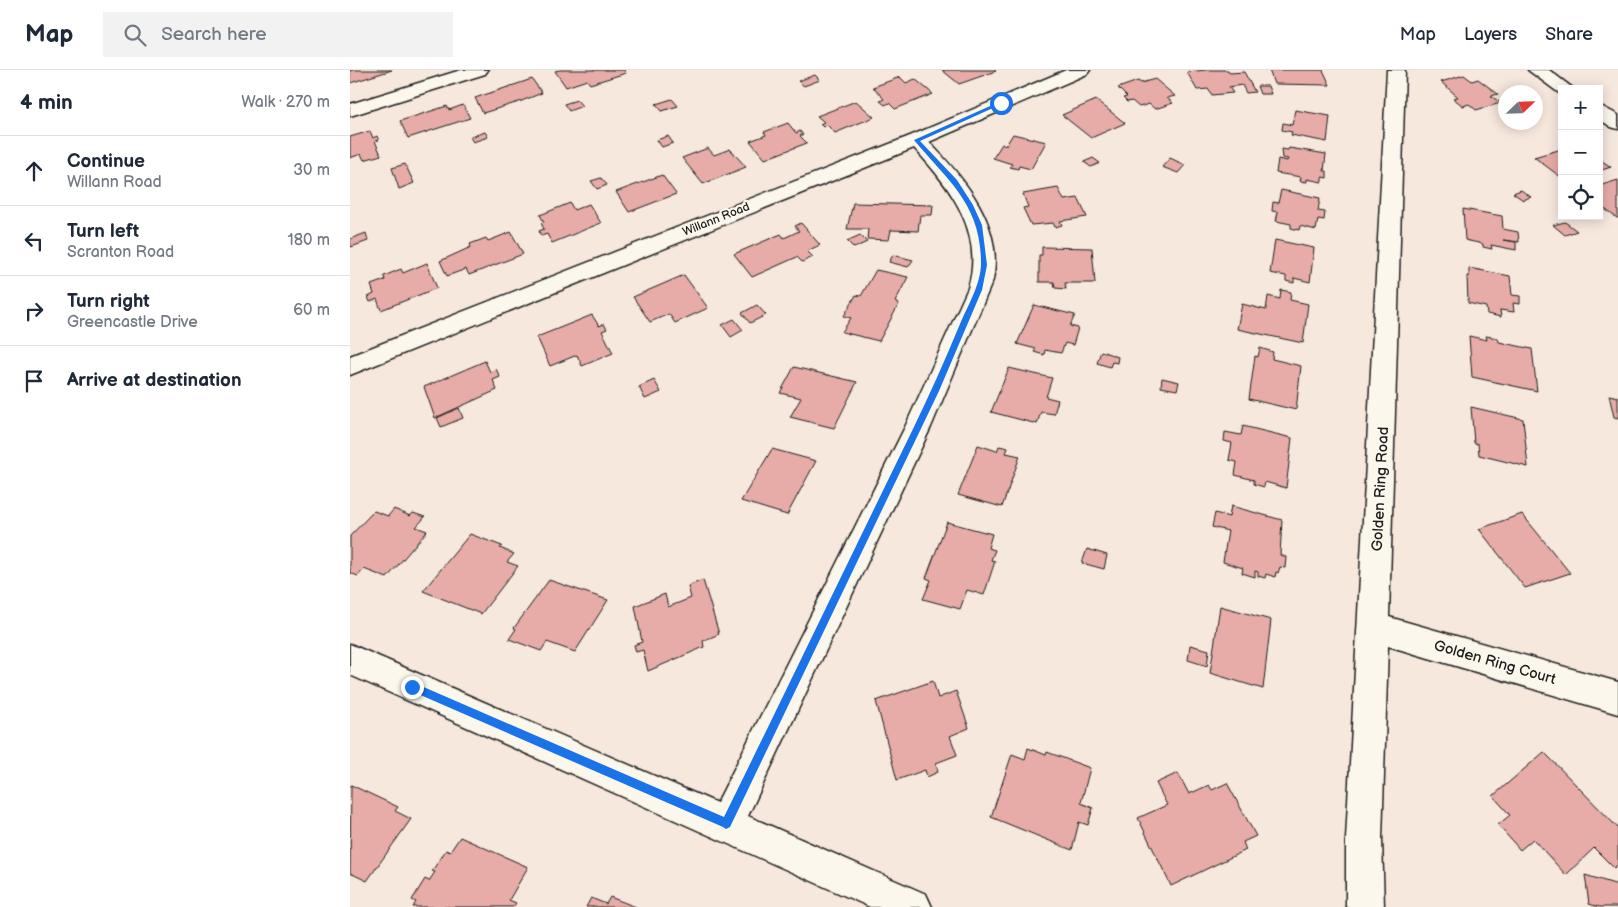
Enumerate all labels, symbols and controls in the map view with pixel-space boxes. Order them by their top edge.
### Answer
search box [103,12,453,57]
text: Map [25,20,73,49]
icon: search [121,21,149,49]
text: Search here [161,23,267,46]
text: Map [1400,24,1436,45]
text: Layers [1464,24,1517,45]
text: Share [1545,24,1593,45]
north arrow [1498,85,1543,130]
map controls [1558,85,1603,220]
button: + [1558,85,1603,130]
text: 4 min [20,90,73,115]
route start [990,92,1013,115]
text: Walk · 270 m [241,93,330,112]
button: − [1558,130,1603,175]
text: Continue [67,150,145,173]
icon: ahead [20,157,48,185]
text: 30 m [293,161,330,180]
text: Willann Road [67,173,162,192]
button: locate [1558,175,1603,220]
street label: Willann Road [680,199,752,240]
text: Turn left [67,220,139,243]
icon: left [20,227,48,255]
text: 180 m [288,231,330,250]
text: Scranton Road [67,243,174,262]
text: Turn right [67,290,150,313]
icon: right [20,297,48,325]
text: 60 m [293,301,330,320]
text: Greencastle Drive [67,313,198,332]
icon: arrive [20,367,48,395]
text: Arrive at destination [67,369,242,392]
street label: Golden Ring Road [1368,426,1393,552]
street label: Golden Ring Court [1432,636,1558,689]
route end [401,676,424,699]

